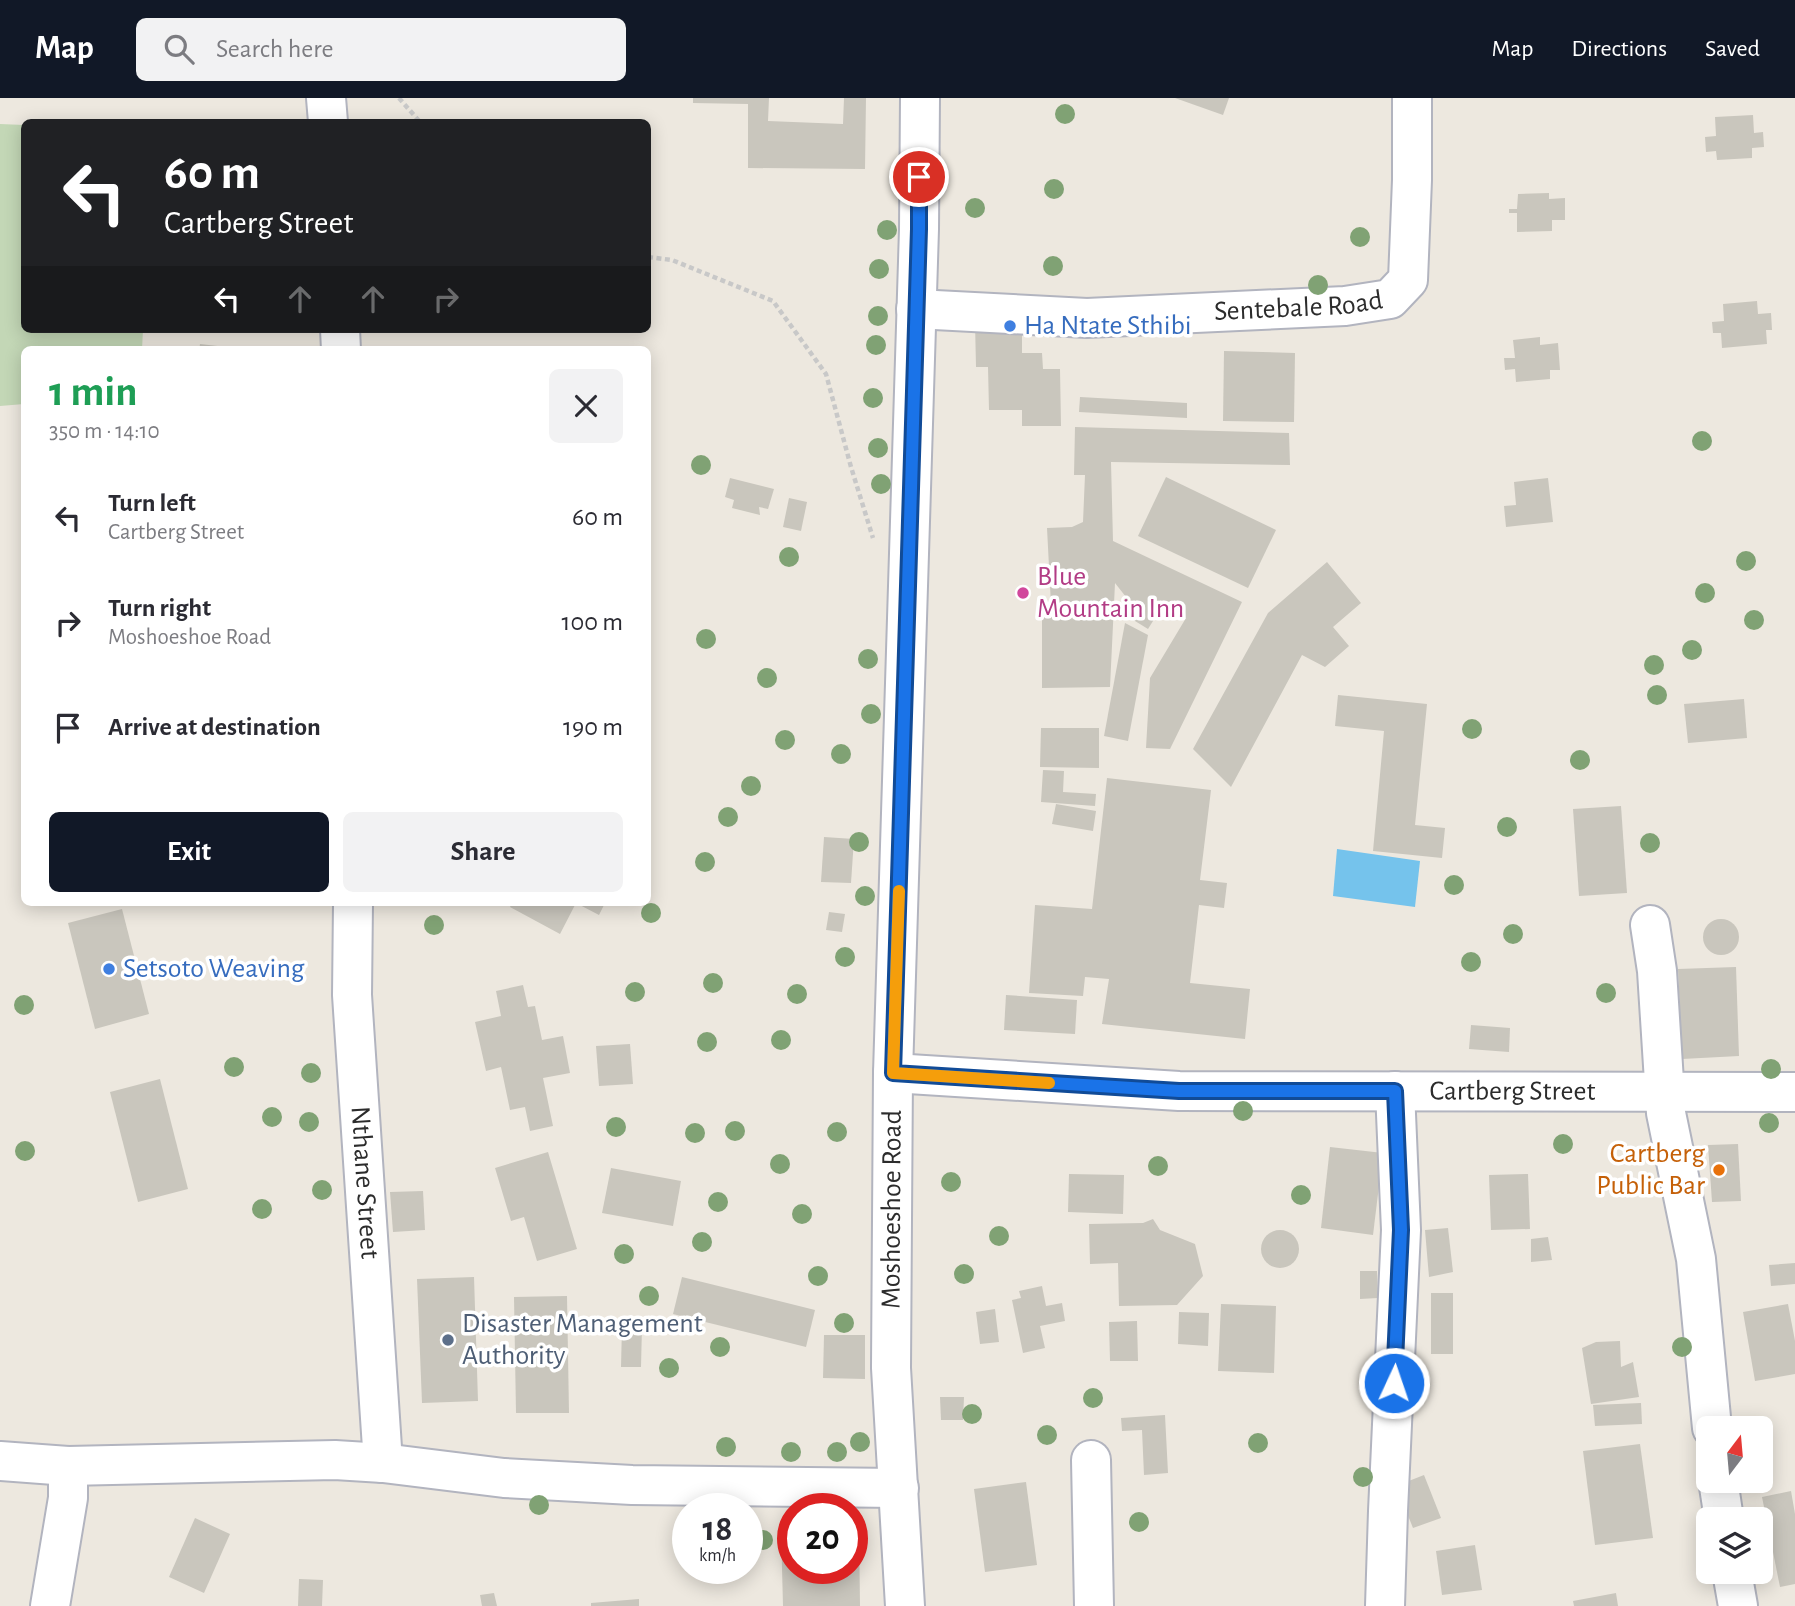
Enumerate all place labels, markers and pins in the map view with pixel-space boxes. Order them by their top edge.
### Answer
pin [889,147,949,207]
place label: Ha Ntate Sthibi [1024,312,1192,340]
marker: Ha Ntate Sthibi [1002,318,1018,334]
place label: Blue Mountain Inn [1037,563,1184,623]
marker: Blue Mountain Inn [1015,585,1031,601]
place label: Setsoto Weaving [123,955,305,983]
marker: Setsoto Weaving [101,961,117,977]
place label: Cartberg Public Bar [1596,1140,1705,1200]
marker: Cartberg Public Bar [1711,1162,1727,1178]
place label: Disaster Management Authority [462,1310,703,1370]
marker: Disaster Management Authority [440,1332,456,1348]

